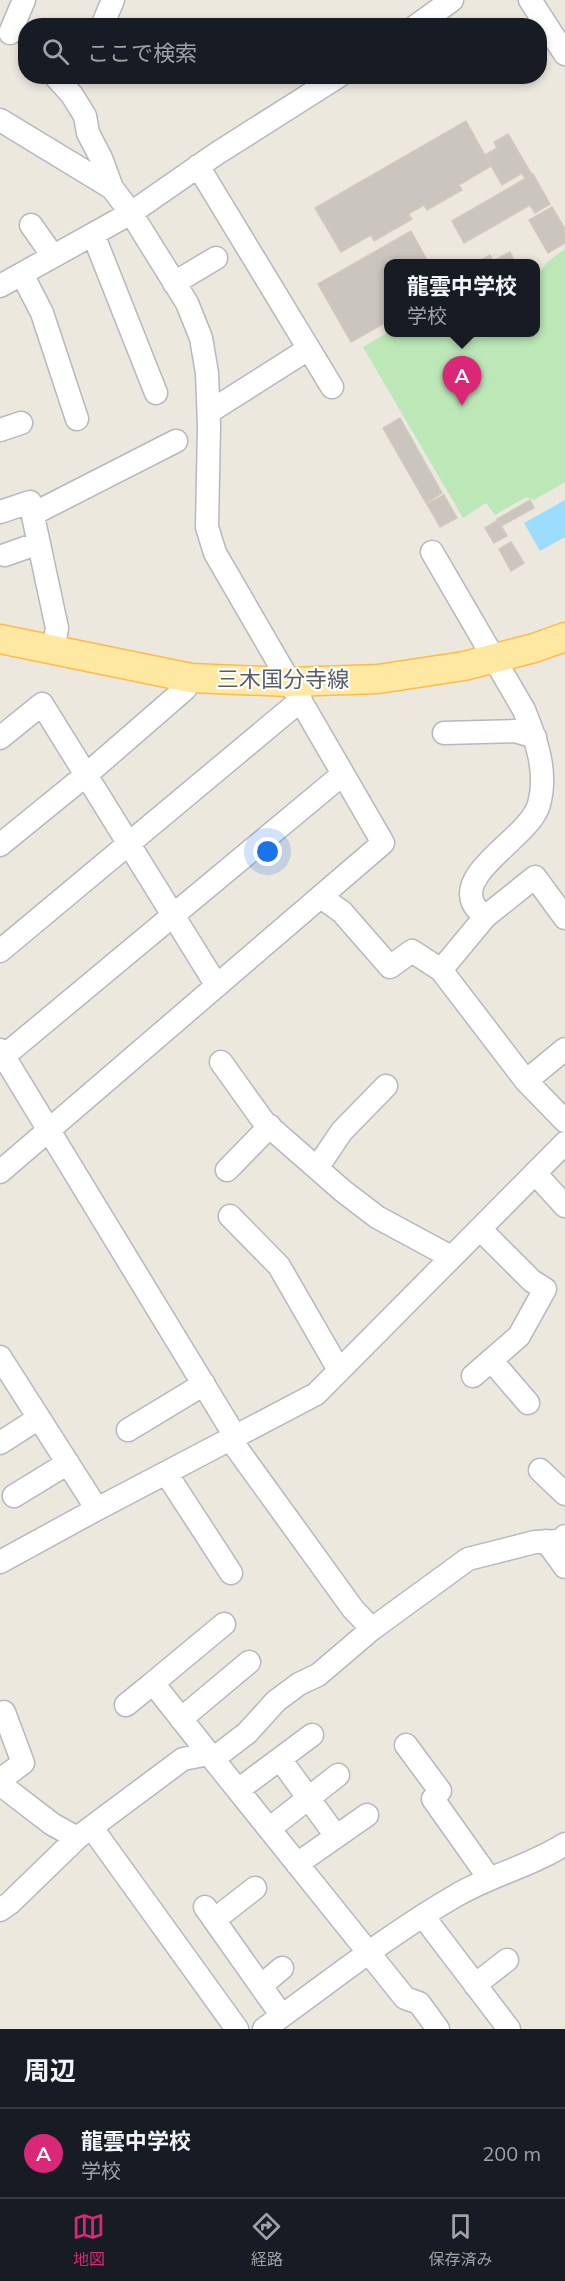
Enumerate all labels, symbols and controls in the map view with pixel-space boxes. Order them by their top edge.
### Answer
search box [18,18,547,84]
icon: search [39,35,72,68]
text: ここで検索 [87,39,197,67]
popup [384,259,540,337]
text: 龍雲中学校 [407,272,517,300]
text: 学校 [407,303,447,328]
pin: A [442,356,482,406]
street label: 三木国分寺線 [217,665,349,693]
your location [253,837,282,866]
text: 周辺 [24,2054,76,2087]
text: 龍雲中学校 [81,2127,191,2155]
text: A [36,2141,51,2166]
text: 200 m [482,2141,541,2166]
text: 学校 [81,2158,121,2183]
tab: 地図 [72,2210,105,2270]
tab: 経路 [250,2210,283,2270]
tab: 保存済み [428,2210,492,2270]

